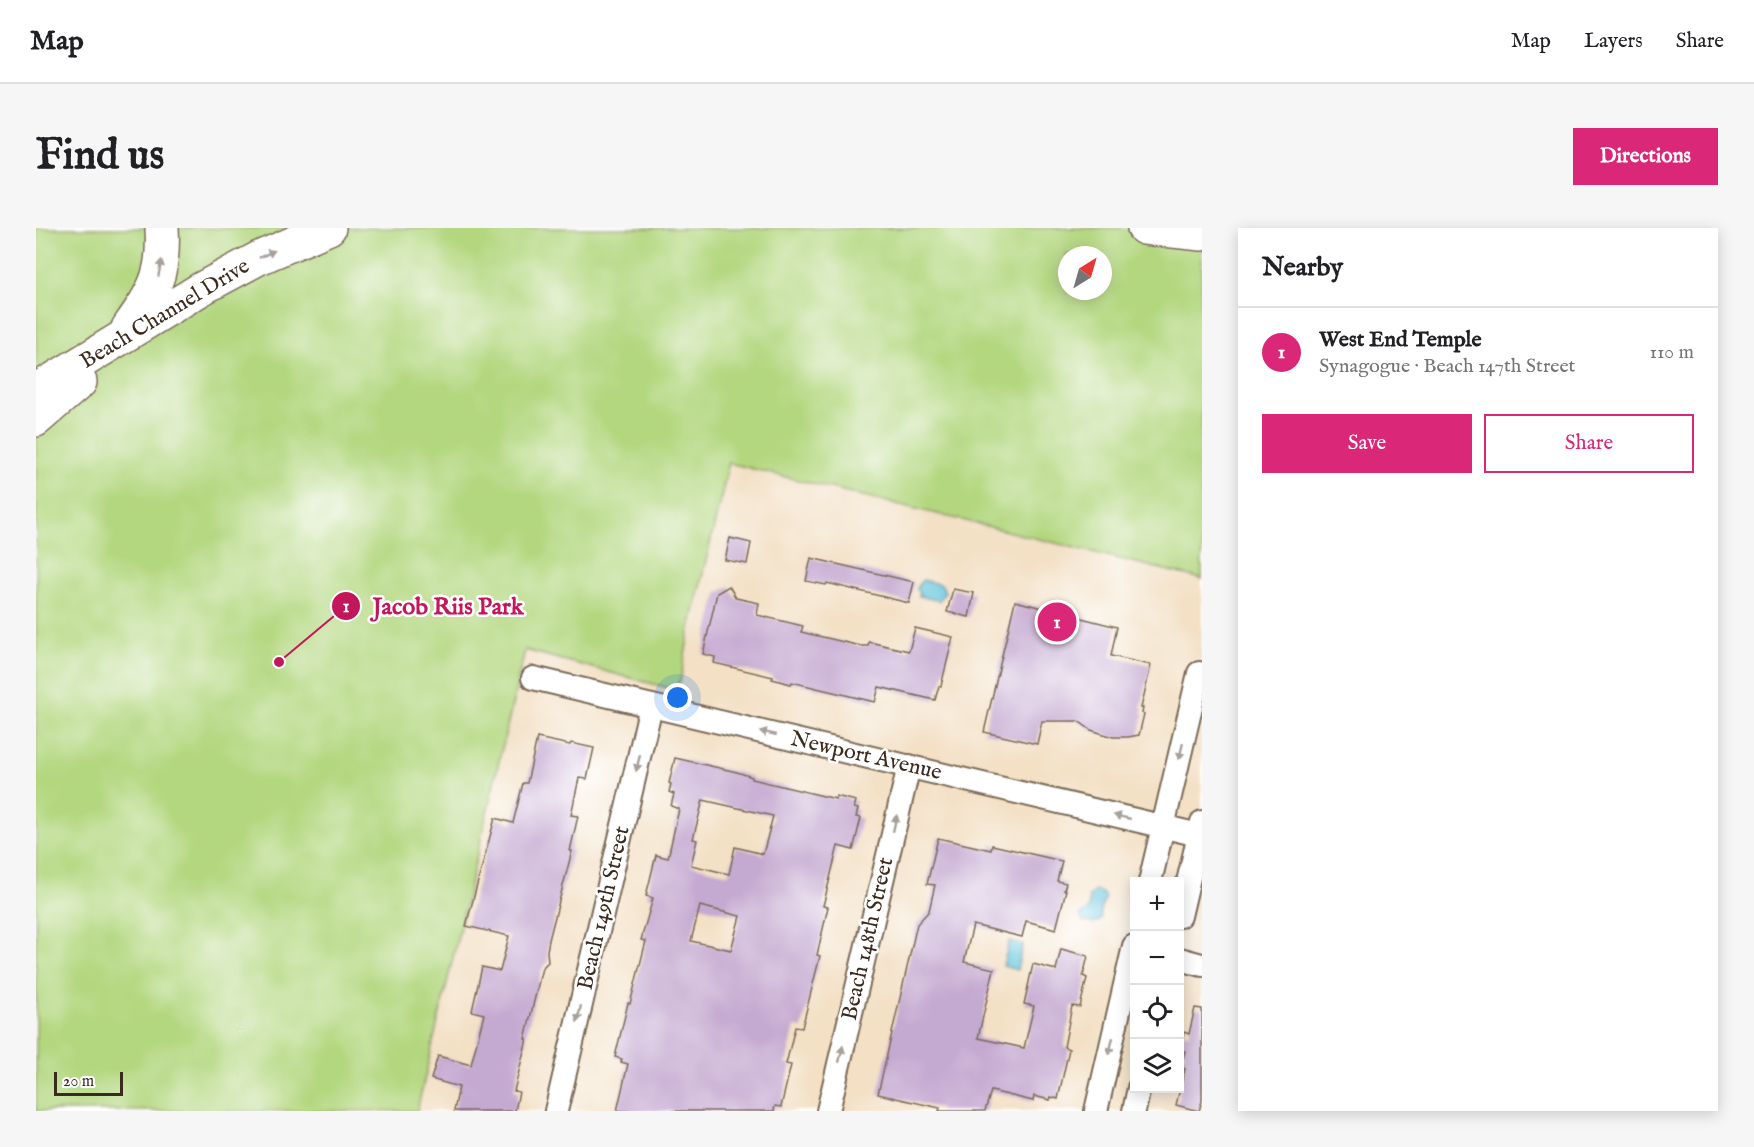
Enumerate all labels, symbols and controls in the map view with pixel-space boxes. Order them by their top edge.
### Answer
text: Map [30,24,84,59]
text: Map [1511,28,1551,55]
text: Layers [1584,28,1643,55]
text: Share [1676,28,1724,55]
button: Directions [1573,128,1718,185]
text: Find us [36,130,164,183]
north arrow [1058,246,1112,300]
one-way arrow [259,249,276,258]
text: Nearby [1262,251,1343,284]
street label: Beach Channel Drive [75,252,255,376]
one-way arrow [156,258,165,277]
text: West End Temple [1319,326,1482,354]
text: 1 [1278,340,1285,365]
text: 110 m [1650,340,1694,365]
text: Synagogue · Beach 147th Street [1319,354,1575,379]
button: Save [1262,414,1472,473]
button: Share [1484,414,1694,473]
callout: Jacob Riis Park [331,585,536,627]
text: Jacob Riis Park [369,592,525,623]
text: 1 [343,596,350,619]
pin: 1 [1038,600,1076,644]
your location [663,683,692,712]
street label: Newport Avenue [788,725,944,787]
one-way arrow [759,728,777,738]
one-way arrow [1175,741,1185,760]
one-way arrow [632,753,642,772]
one-way arrow [1112,811,1131,821]
one-way arrow [891,814,901,833]
street label: Beach 149th Street [572,823,637,993]
street label: Beach 148th Street [836,854,900,1023]
map controls [1130,877,1184,1093]
button: + [1130,877,1184,931]
button: − [1130,931,1184,985]
button: locate [1130,985,1184,1039]
one-way arrow [573,1005,583,1023]
one-way arrow [1106,1037,1115,1056]
button: layers [1130,1039,1184,1093]
one-way arrow [837,1044,846,1063]
scale bar [54,1069,123,1096]
text: 20 m [63,1072,94,1092]

